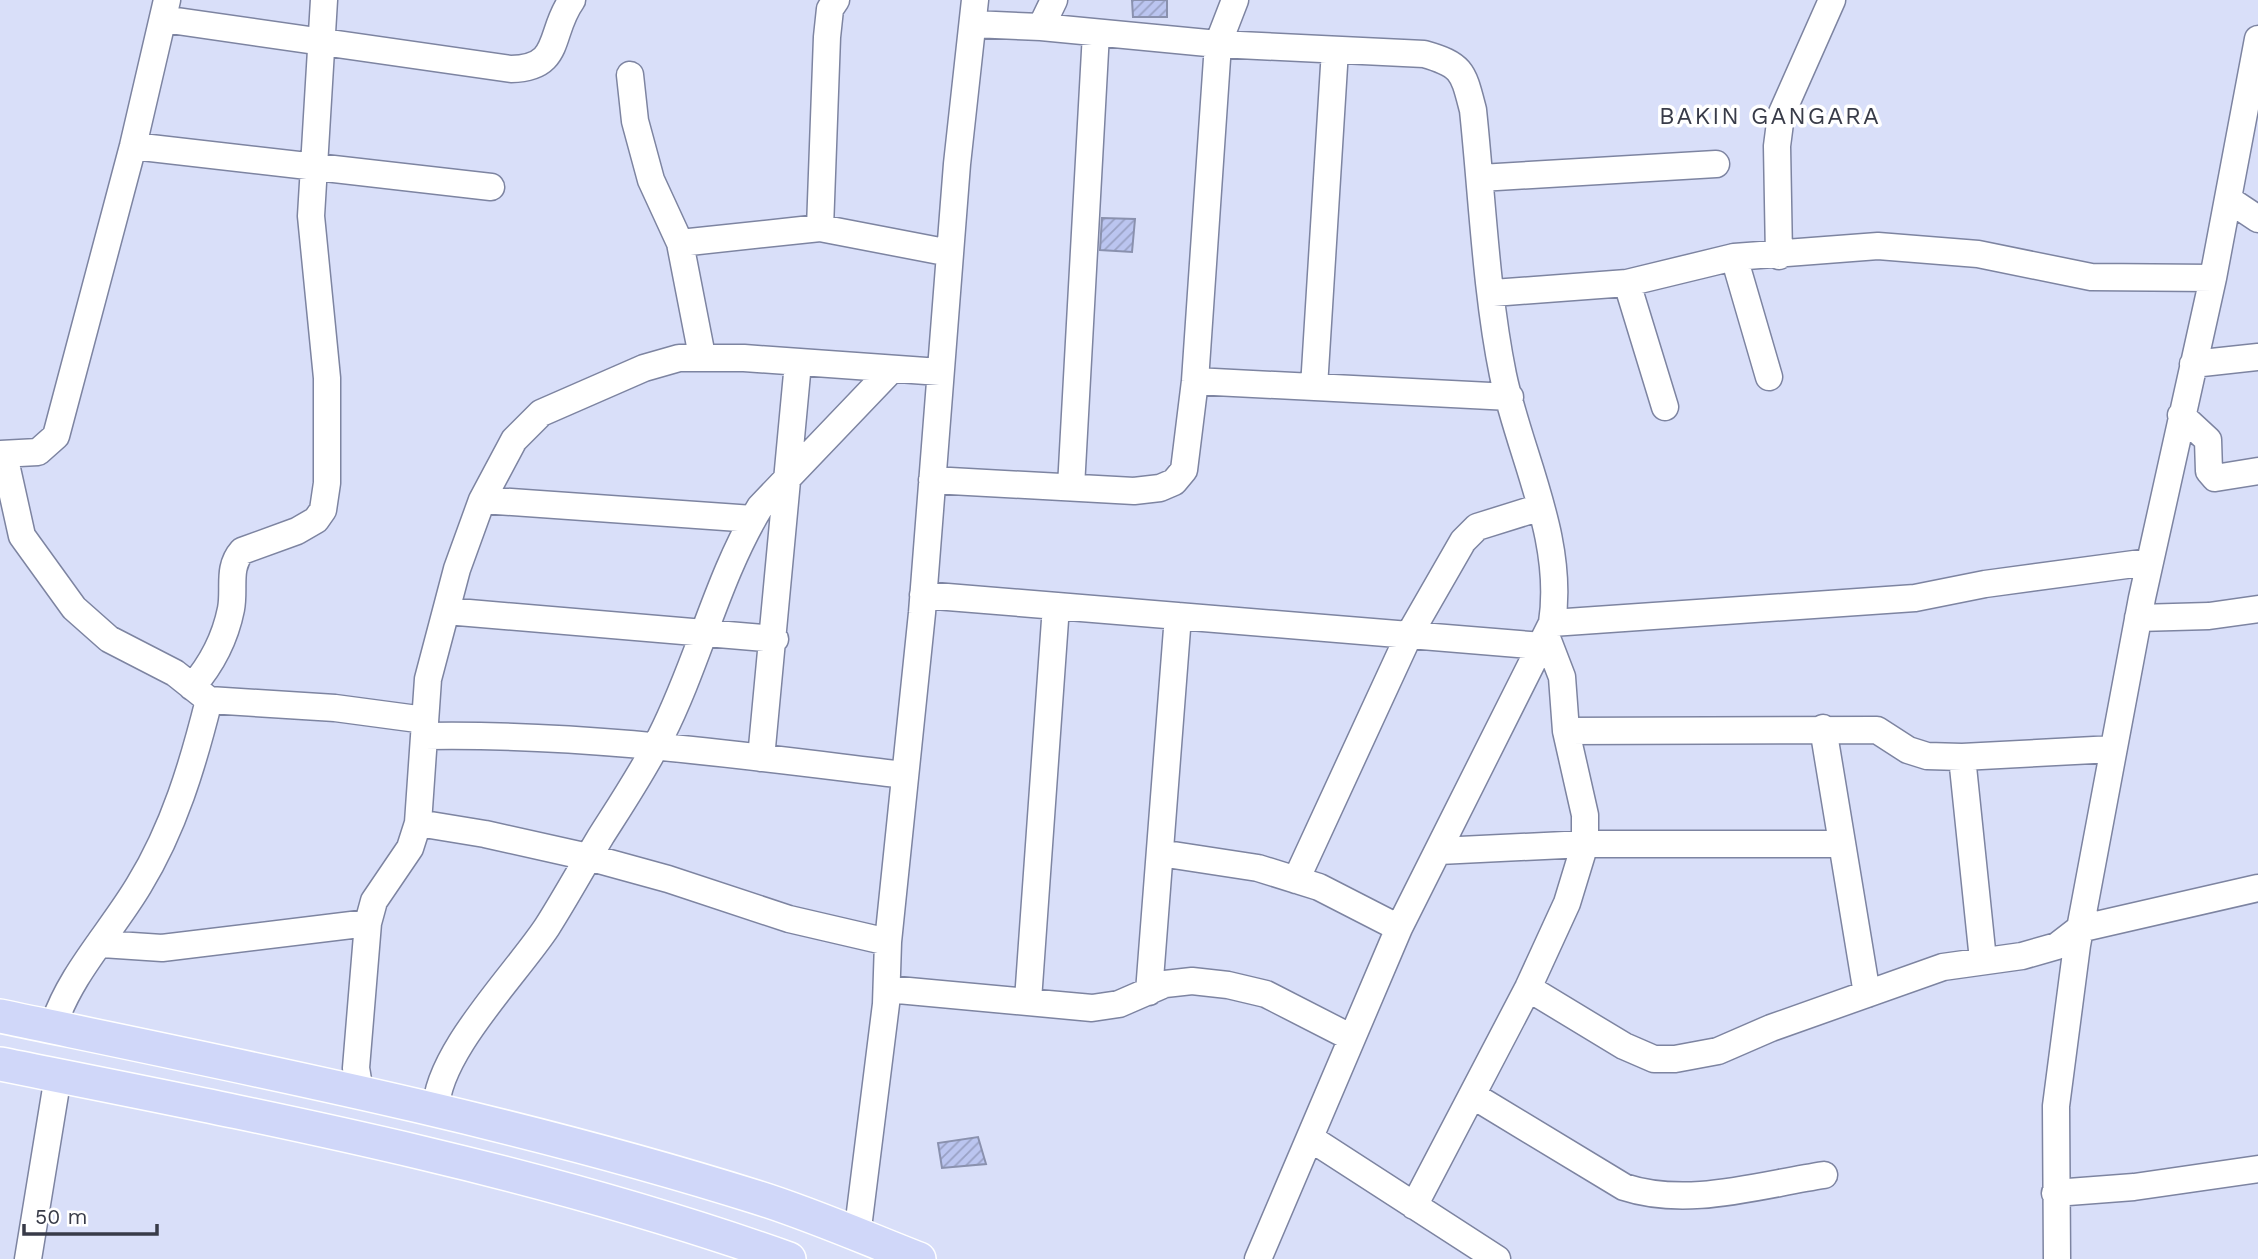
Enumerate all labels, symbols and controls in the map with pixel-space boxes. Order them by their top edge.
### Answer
district label: BAKIN GANGARA [1659,102,1881,130]
scale bar [24,1192,158,1236]
text: 50 m [35,1204,87,1229]

